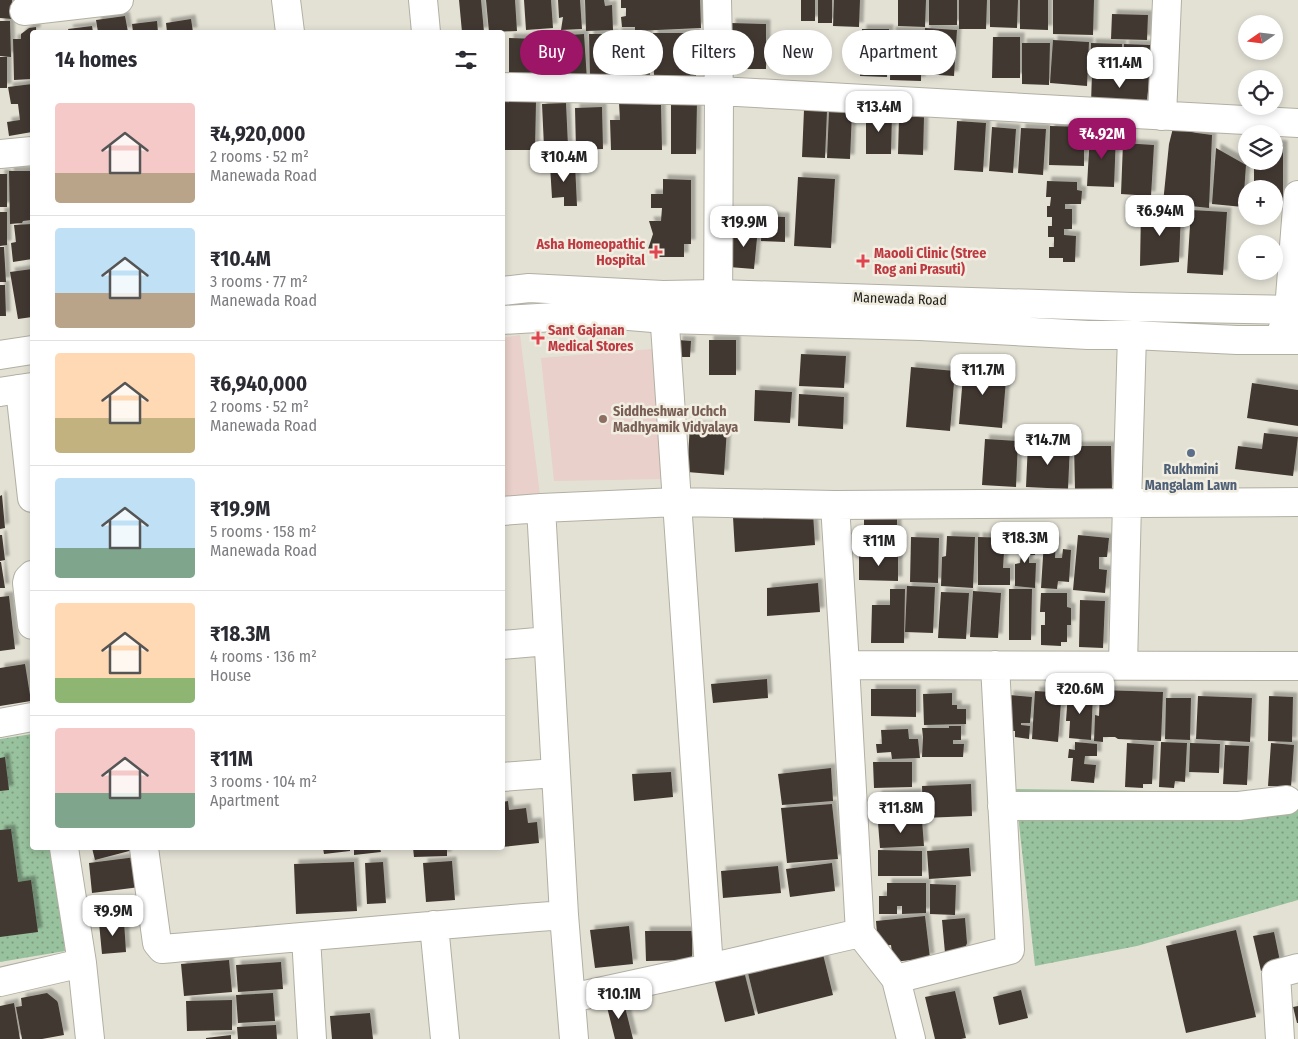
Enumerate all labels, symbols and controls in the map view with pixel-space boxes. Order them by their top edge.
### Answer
north arrow [1238,15,1282,60]
map controls [1238,15,1283,280]
chip: Buy [520,30,583,75]
chip: Rent [593,30,663,75]
chip: Filters [673,30,754,75]
chip: New [764,30,832,75]
chip: Apartment [842,30,956,75]
icon: filters [452,46,480,74]
pin: ₹11.4M [1079,46,1161,89]
text: 14 homes [55,47,137,73]
text: ₹11.4M [1098,53,1142,72]
button: locate [1238,70,1283,115]
pin: ₹13.4M [838,90,920,133]
text: ₹13.4M [856,97,902,116]
pin: ₹4.92M [1061,118,1143,160]
text: ₹4,920,000 [210,121,306,147]
icon: home [95,123,155,183]
text: ₹4.92M [1079,124,1125,143]
button: layers [1238,125,1283,170]
pin: ₹10.4M [523,140,605,183]
text: 2 rooms · 52 m² [210,147,309,166]
text: ₹10.4M [541,147,587,166]
text: Manewada Road [210,166,317,185]
button: + [1238,180,1283,225]
pin: ₹6.94M [1119,194,1201,237]
text: ₹6.94M [1136,201,1184,220]
pin: ₹19.9M [703,206,785,248]
text: ₹19.9M [721,212,767,231]
button: − [1238,235,1283,280]
place label: Asha Homeopathic Hospital [535,236,646,269]
marker: Asha Homeopathic Hospital [649,245,663,259]
place label: Maooli Clinic (Stree Rog ani Prasuti) [874,245,986,278]
text: ₹10.4M [210,246,271,272]
icon: home [95,248,155,308]
marker: Maooli Clinic (Stree Rog ani Prasuti) [856,254,870,268]
text: 3 rooms · 77 m² [210,272,308,291]
street label: Manewada Road [853,289,947,309]
text: Manewada Road [210,291,317,310]
place label: Sant Gajanan Medical Stores [548,322,633,355]
marker: Sant Gajanan Medical Stores [532,332,544,344]
pin: ₹11.7M [942,354,1024,396]
text: ₹11.7M [961,360,1005,379]
text: ₹6,940,000 [210,371,307,397]
icon: home [95,373,155,433]
text: 2 rooms · 52 m² [210,397,309,416]
place label: Siddheshwar Uchch Madhyamik Vidyalaya [613,403,738,436]
marker: Siddheshwar Uchch Madhyamik Vidyalaya [597,413,609,425]
text: Manewada Road [210,416,317,435]
pin: ₹14.7M [1007,424,1089,466]
text: ₹14.7M [1026,430,1070,449]
marker: Rukhmini Mangalam Lawn [1185,447,1197,459]
place label: Rukhmini Mangalam Lawn [1145,461,1237,494]
text: ₹19.9M [210,496,270,522]
icon: home [95,498,155,558]
text: 5 rooms · 158 m² [210,522,316,541]
pin: ₹18.3M [984,522,1066,564]
pin: ₹11M [849,524,909,567]
text: ₹18.3M [1002,528,1048,547]
text: ₹11M [863,531,895,550]
text: Manewada Road [210,541,317,560]
text: ₹18.3M [210,621,270,647]
icon: home [95,623,155,683]
text: 4 rooms · 136 m² [210,647,317,666]
text: House [210,666,251,685]
pin: ₹20.6M [1039,672,1121,715]
text: ₹20.6M [1056,679,1104,698]
text: ₹11M [210,746,253,772]
icon: home [95,748,155,808]
text: 3 rooms · 104 m² [210,772,317,791]
text: Apartment [210,791,279,810]
pin: ₹11.8M [860,792,942,834]
text: ₹11.8M [879,798,923,817]
pin: ₹9.9M [78,894,148,937]
text: ₹9.9M [93,901,133,920]
pin: ₹10.1M [578,978,660,1020]
text: ₹10.1M [597,984,641,1003]

